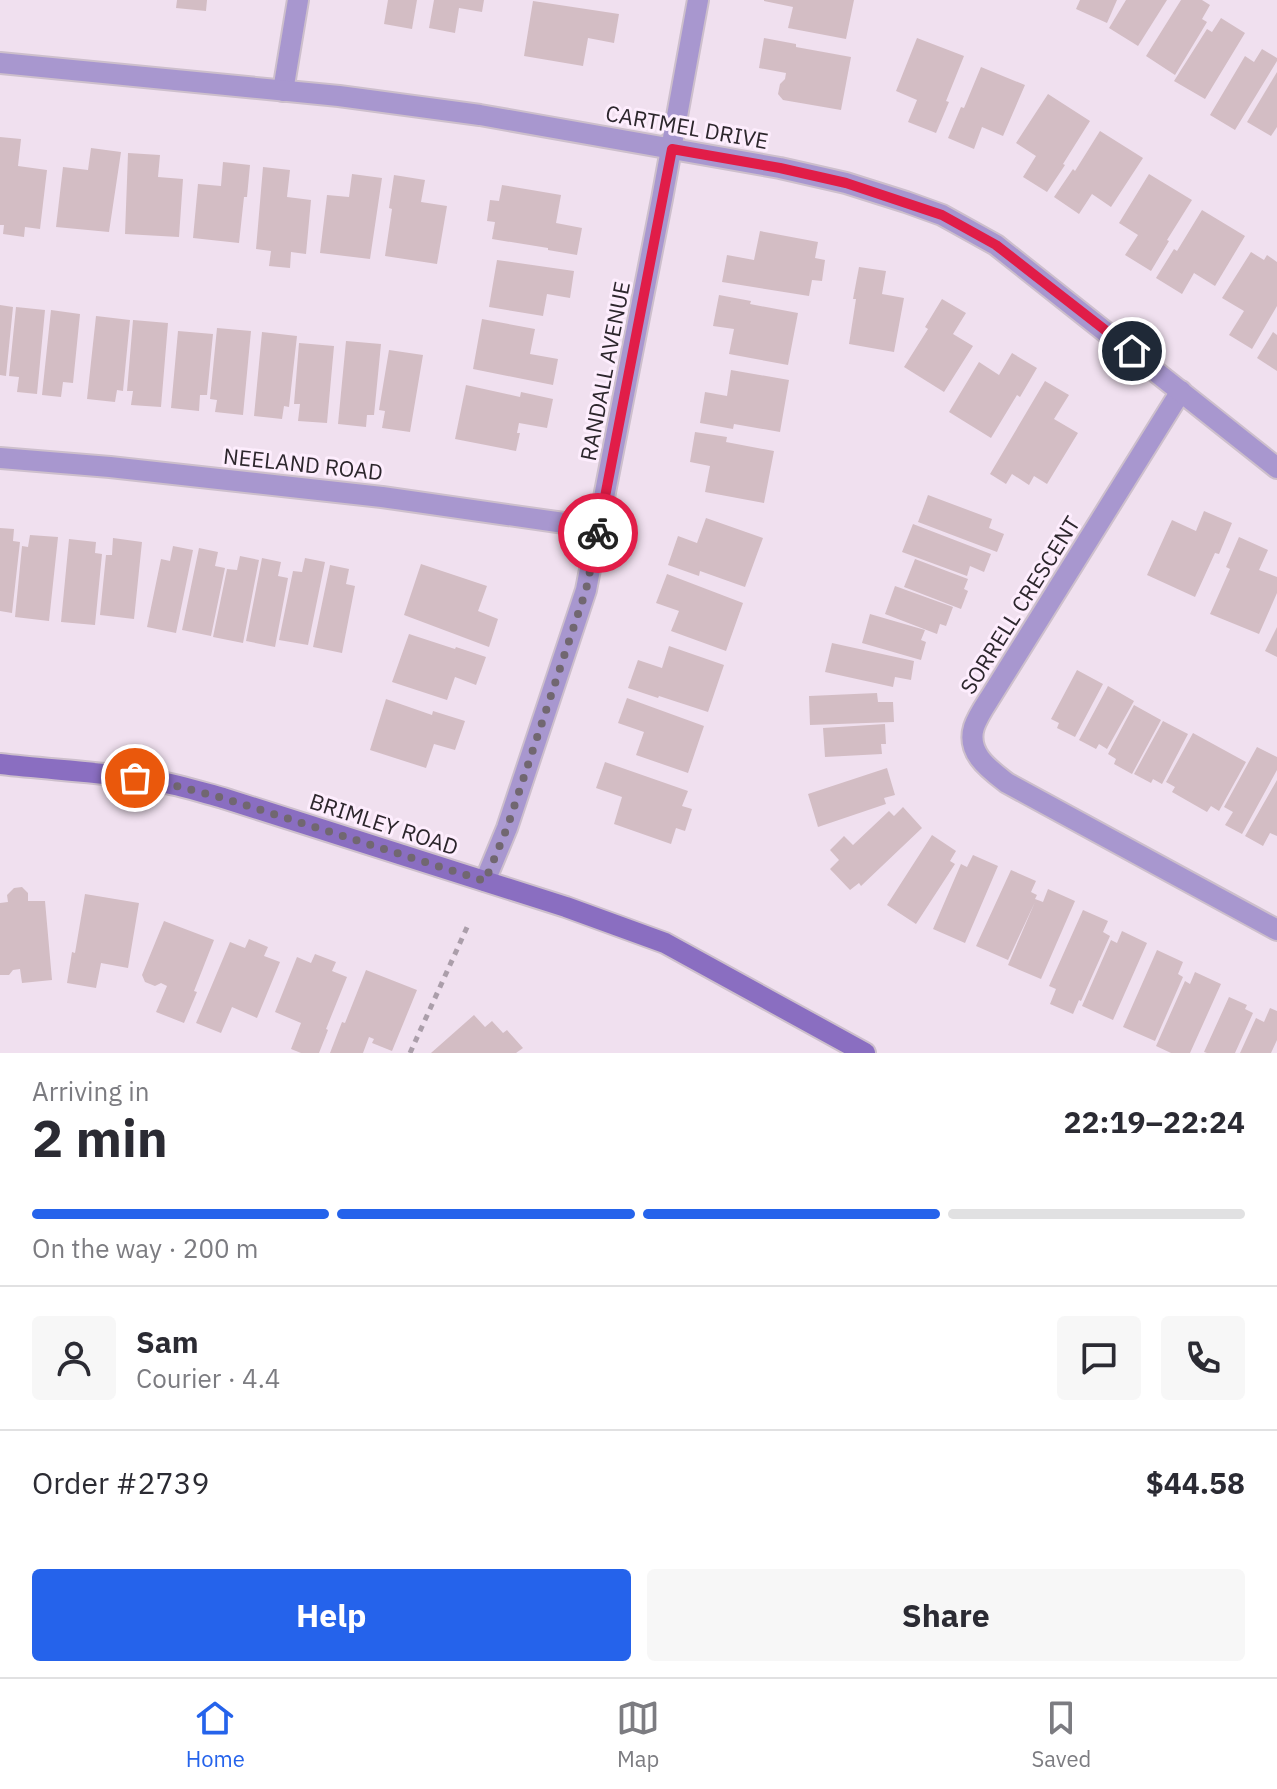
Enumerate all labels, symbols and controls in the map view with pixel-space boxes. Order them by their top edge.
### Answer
street label: CARTMEL DRIVE [603,98,771,155]
street label: RANDALL AVENUE [573,279,636,463]
pin [1098,317,1166,385]
icon: home [1110,329,1154,373]
street label: NEELAND ROAD [222,441,384,486]
courier [558,493,638,573]
street label: SORRELL CRESCENT [953,510,1086,699]
icon: bike [576,511,620,555]
pin [101,744,169,812]
icon: bag [113,756,157,800]
street label: BRIMLEY ROAD [306,786,462,861]
text: Arriving in [32,1074,149,1108]
text: 22:19–22:24 [1064,1102,1245,1141]
text: 2 min [32,1104,168,1171]
text: On the way · 200 m [32,1231,258,1265]
button: person [32,1316,116,1400]
button: chat [1057,1316,1141,1400]
button: phone [1161,1316,1245,1400]
text: Sam [136,1322,199,1361]
text: Courier · 4.4 [136,1361,280,1395]
text: Order #2739 [32,1463,209,1502]
text: $44.58 [1146,1463,1245,1502]
button: Help [32,1569,631,1661]
button: Share [647,1569,1245,1661]
tab: Home [186,1696,245,1773]
tab: Map [616,1696,660,1773]
tab: Saved [1031,1696,1091,1773]

